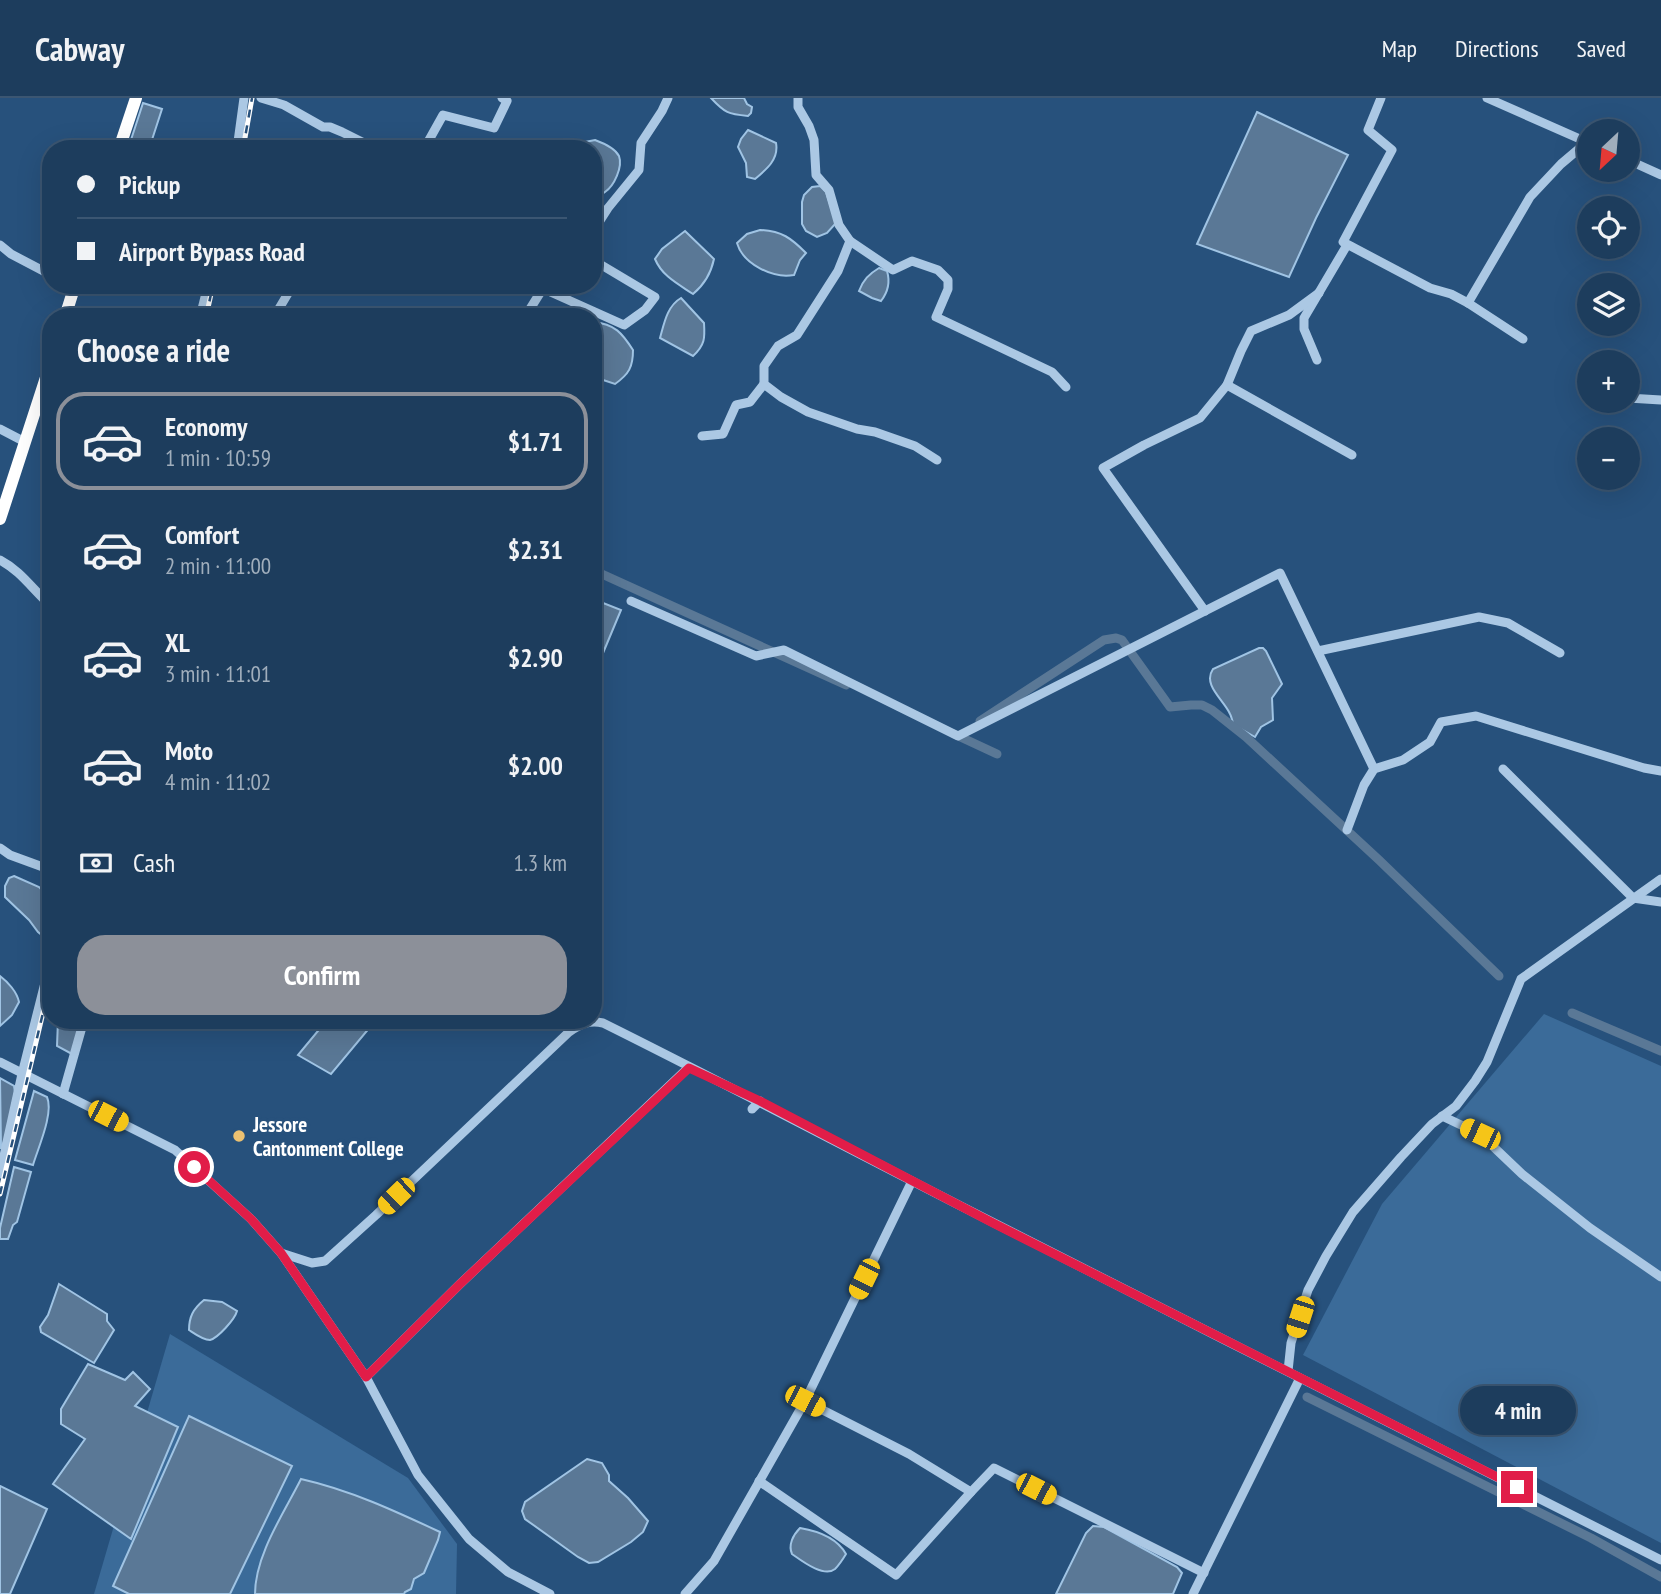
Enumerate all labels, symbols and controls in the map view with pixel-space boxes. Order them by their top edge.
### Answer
text: Cabway [35,27,124,70]
text: Map [1382,33,1417,64]
text: Directions [1455,33,1539,64]
text: Saved [1577,33,1626,64]
north arrow [1577,119,1640,182]
map controls [1577,119,1640,490]
text: Pickup [119,168,180,201]
button: locate [1577,196,1640,259]
text: Airport Bypass Road [119,235,305,268]
button: layers [1577,273,1640,336]
text: Choose a ride [77,329,230,371]
button: + [1577,350,1640,413]
icon: car [81,410,144,473]
text: Economy [165,410,247,443]
text: $1.71 [508,425,563,458]
button: − [1577,427,1640,490]
text: 1 min · 10:59 [165,443,271,472]
icon: car [81,518,144,581]
text: Comfort [165,518,239,551]
text: $2.31 [508,533,563,566]
text: 2 min · 11:00 [165,551,271,580]
icon: car [81,626,144,689]
text: XL [165,626,190,659]
text: $2.90 [508,641,563,674]
text: 3 min · 11:01 [165,659,271,688]
icon: car [81,734,144,797]
text: Moto [165,734,213,767]
text: $2.00 [508,749,563,782]
text: 4 min · 11:02 [165,767,271,796]
icon: cash [77,844,115,882]
text: Cash [133,846,175,879]
text: 1.3 km [513,848,567,877]
button: Confirm [77,935,567,1015]
car [85,1097,132,1135]
place label: Jessore Cantonment College [252,1111,404,1162]
car [1457,1116,1504,1152]
marker: Jessore Cantonment College [231,1128,247,1144]
route start [178,1151,210,1183]
car [374,1174,419,1218]
car [846,1256,883,1302]
car [1284,1294,1317,1340]
car [782,1382,829,1420]
callout: 4 min [1459,1386,1575,1434]
text: 4 min [1495,1396,1541,1425]
car [1013,1470,1060,1508]
route end [1501,1471,1533,1503]

